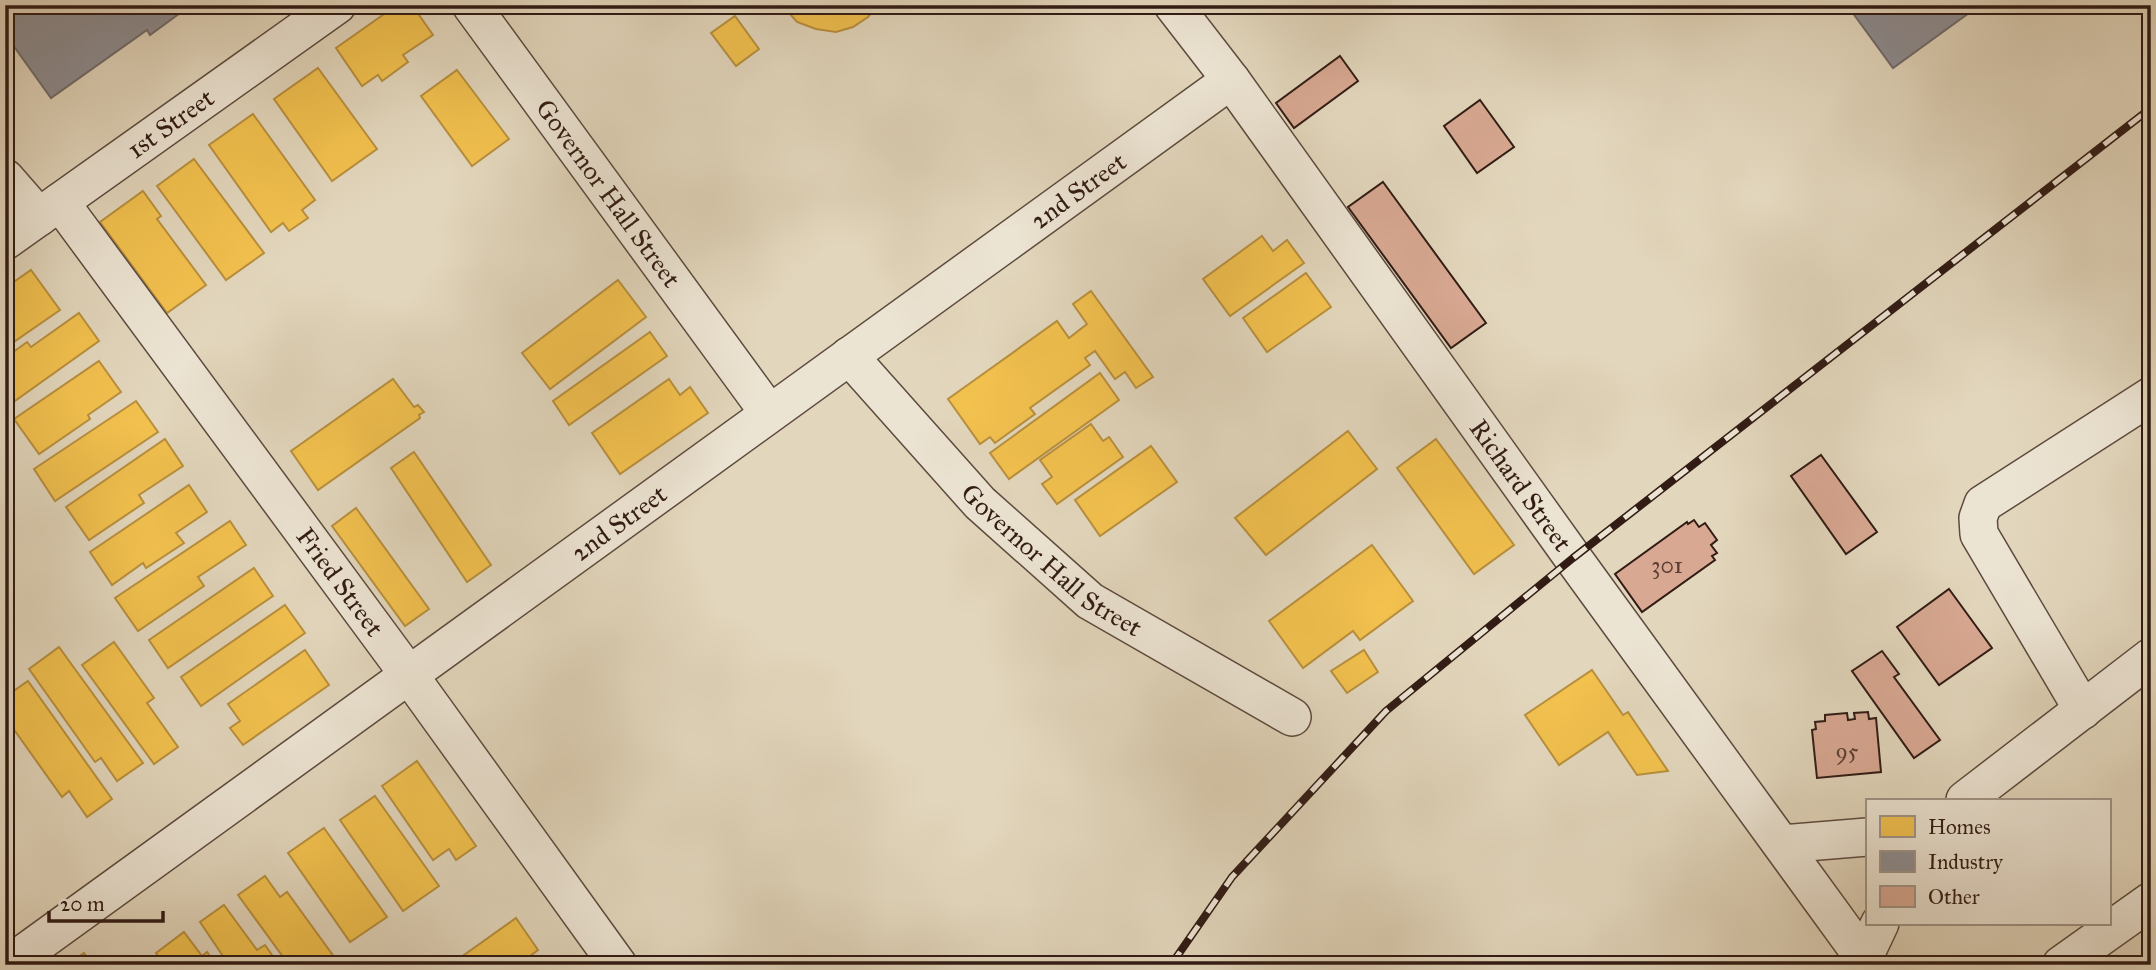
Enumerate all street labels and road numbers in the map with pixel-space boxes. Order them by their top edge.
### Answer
street label: 1st Street [121,82,220,165]
street label: Governor Hall Street [529,93,688,294]
street label: 2nd Street [1024,145,1132,236]
street label: Richard Street [1463,413,1579,557]
street label: Governor Hall Street [954,477,1148,643]
street label: 2nd Street [565,478,673,568]
street label: Fried Street [290,521,391,643]

